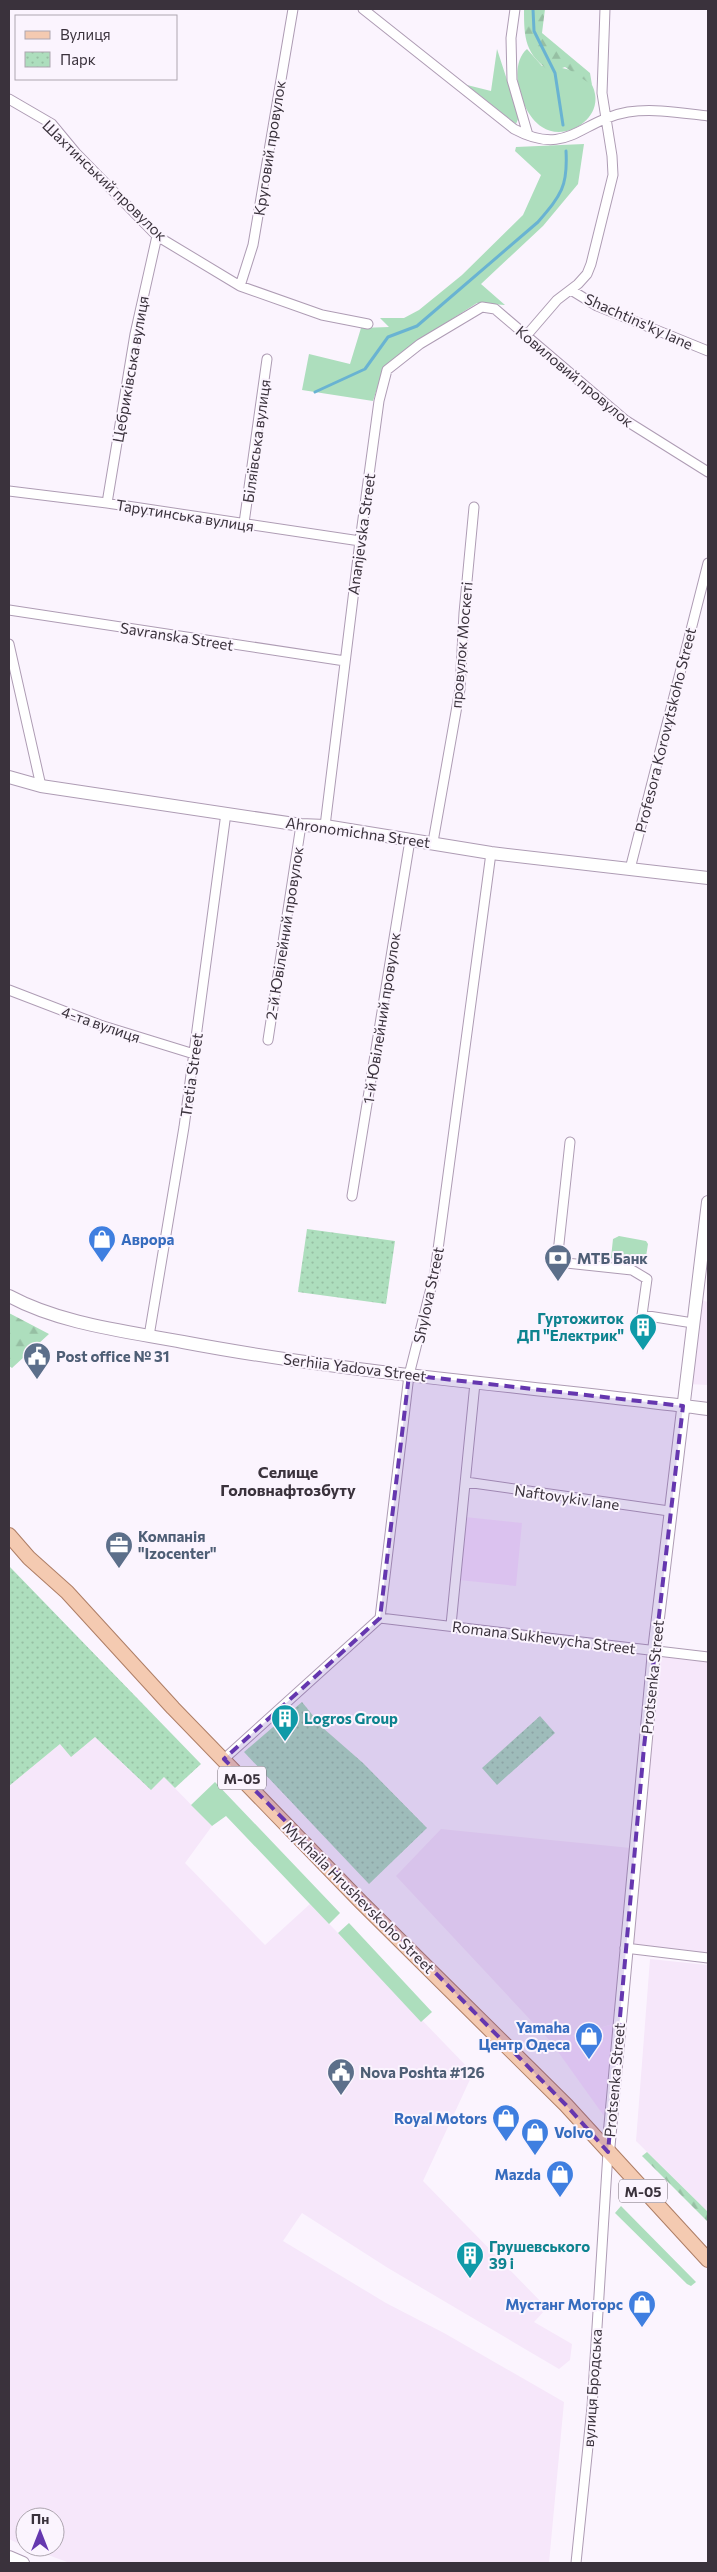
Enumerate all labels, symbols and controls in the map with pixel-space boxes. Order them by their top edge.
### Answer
legend [15,15,178,80]
text: Вулиця [60,25,111,43]
text: Парк [60,50,96,68]
street label: Круговий провулок [249,79,289,217]
street label: Шахтинський провулок [39,116,171,244]
street label: Shachtins'ky lane [582,289,696,353]
street label: Цебриківська вулиця [108,294,152,444]
street label: Ковиловий провулок [513,322,637,430]
street label: Біляївська вулиця [238,378,274,504]
street label: Ananjevska Street [344,472,378,596]
street label: Тарутинська вулиця [115,495,255,535]
street label: провулок Москеті [446,581,476,709]
street label: Savranska Street [119,618,235,654]
street label: Profesora Korovytskoho Street [631,626,699,834]
street label: Ahronomichna Street [285,813,431,851]
street label: 2-й Ювілейний провулок [261,845,307,1021]
street label: 1-й Ювілейний провулок [359,931,403,1105]
street label: 4-та вулиця [59,1002,143,1046]
street label: Tretia Street [176,1032,206,1118]
shop icon: Аврора [87,1224,117,1263]
place label: Аврора [121,1230,175,1248]
bank icon: МТБ Банк [543,1243,573,1282]
street label: Shylova Street [409,1245,447,1345]
place label: МТБ Банк [577,1249,648,1267]
place label: Гуртожиток ДП "Електрик" [517,1309,624,1344]
building icon: Гуртожиток ДП "Електрик" [628,1312,658,1351]
public building icon: Post office № 31 [22,1341,52,1380]
place label: Post office № 31 [56,1347,170,1365]
street label: Serhiia Yadova Street [283,1349,427,1385]
district label: Селище Головнафтозбуту [220,1462,356,1499]
street label: Naftovykiv lane [513,1481,621,1513]
place label: Компанія "Izocenter" [138,1527,217,1562]
office icon: Компанія "Izocenter" [104,1530,134,1569]
street label: Romana Sukhevycha Street [451,1617,637,1657]
street label: Protsenka Street [637,1619,667,1735]
building icon: Logros Group [270,1703,300,1742]
place label: Logros Group [304,1709,398,1727]
road number: М-05 [218,1766,266,1790]
street label: Mykhaila Hrushevskoho Street [279,1817,439,1977]
place label: Yamaha Центр Одеса [479,2018,570,2053]
shop icon: Yamaha Центр Одеса [574,2021,604,2060]
street label: Protsenka Street [600,2022,628,2138]
public building icon: Nova Poshta #126 [326,2057,356,2096]
place label: Nova Poshta #126 [360,2063,485,2081]
shop icon: Royal Motors [491,2103,521,2142]
place label: Royal Motors [394,2109,487,2127]
shop icon: Volvo [520,2117,550,2156]
place label: Volvo [554,2123,593,2141]
shop icon: Mazda [545,2159,575,2198]
place label: Mazda [494,2165,541,2183]
road number: М-05 [619,2180,667,2202]
place label: Грушевського 39 і [489,2237,590,2272]
building icon: Грушевського 39 і [455,2240,485,2279]
shop icon: Мустанг Моторс [627,2289,657,2328]
place label: Мустанг Моторс [505,2295,623,2313]
street label: вулиця Бродська [579,2328,605,2448]
north arrow [15,2507,65,2557]
text: Пн [31,2510,49,2527]

